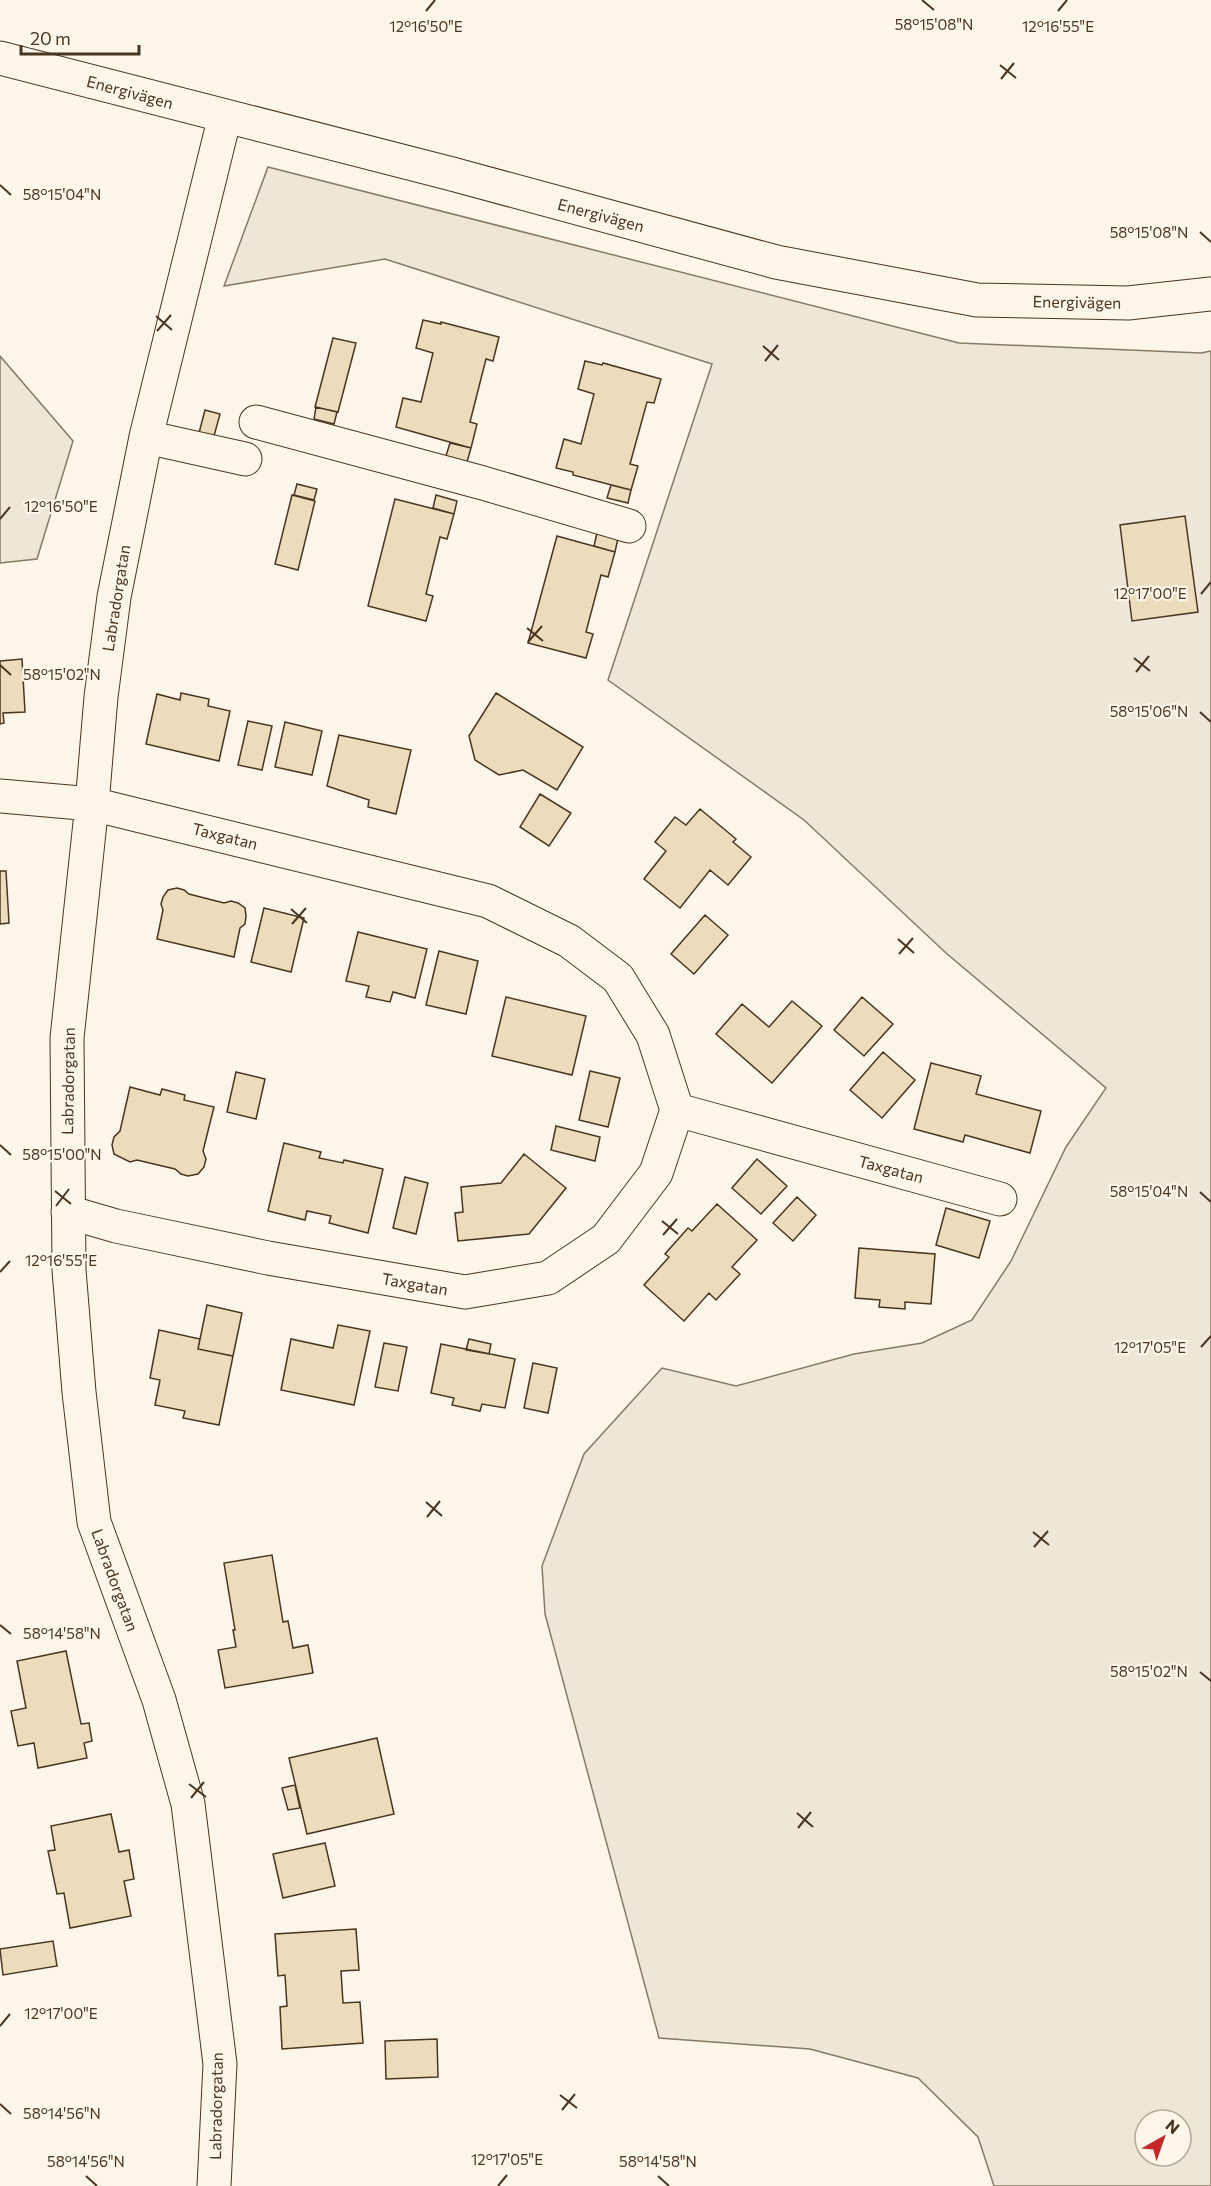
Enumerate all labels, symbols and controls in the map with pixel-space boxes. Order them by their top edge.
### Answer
text: 58°15'08"N [895,15,973,33]
text: 12°16'50"E [389,17,463,35]
text: 12°16'55"E [1022,17,1094,35]
scale bar [21,18,140,56]
text: 20 m [30,27,71,49]
street label: Energivägen [85,71,175,112]
text: 58°15'04"N [23,185,101,203]
street label: Energivägen [556,194,646,235]
text: 58°15'08"N [1110,223,1188,241]
street label: Energivägen [1032,291,1122,312]
text: 12°16'50"E [24,497,98,515]
street label: Labradorgatan [98,543,133,653]
text: 12°17'00"E [1113,584,1187,602]
text: 58°15'02"N [23,665,101,683]
text: 58°15'06"N [1110,702,1188,720]
street label: Taxgatan [190,818,260,853]
street label: Labradorgatan [57,1027,78,1135]
text: 58°15'00"N [22,1145,102,1163]
street label: Taxgatan [856,1151,926,1186]
text: 58°15'04"N [1110,1182,1188,1200]
text: 12°16'55"E [25,1251,97,1269]
street label: Taxgatan [381,1268,450,1299]
text: 12°17'05"E [1114,1338,1186,1356]
street label: Labradorgatan [88,1526,143,1634]
text: 58°14'58"N [23,1624,101,1642]
text: 58°15'02"N [1110,1662,1188,1680]
text: 12°17'00"E [24,2004,98,2022]
street label: Labradorgatan [205,2052,226,2160]
text: 58°14'56"N [23,2104,101,2122]
north arrow [1133,2108,1193,2168]
text: N [1162,2115,1184,2137]
text: 12°17'05"E [471,2150,543,2168]
text: 58°14'56"N [47,2152,125,2170]
text: 58°14'58"N [619,2152,697,2170]

